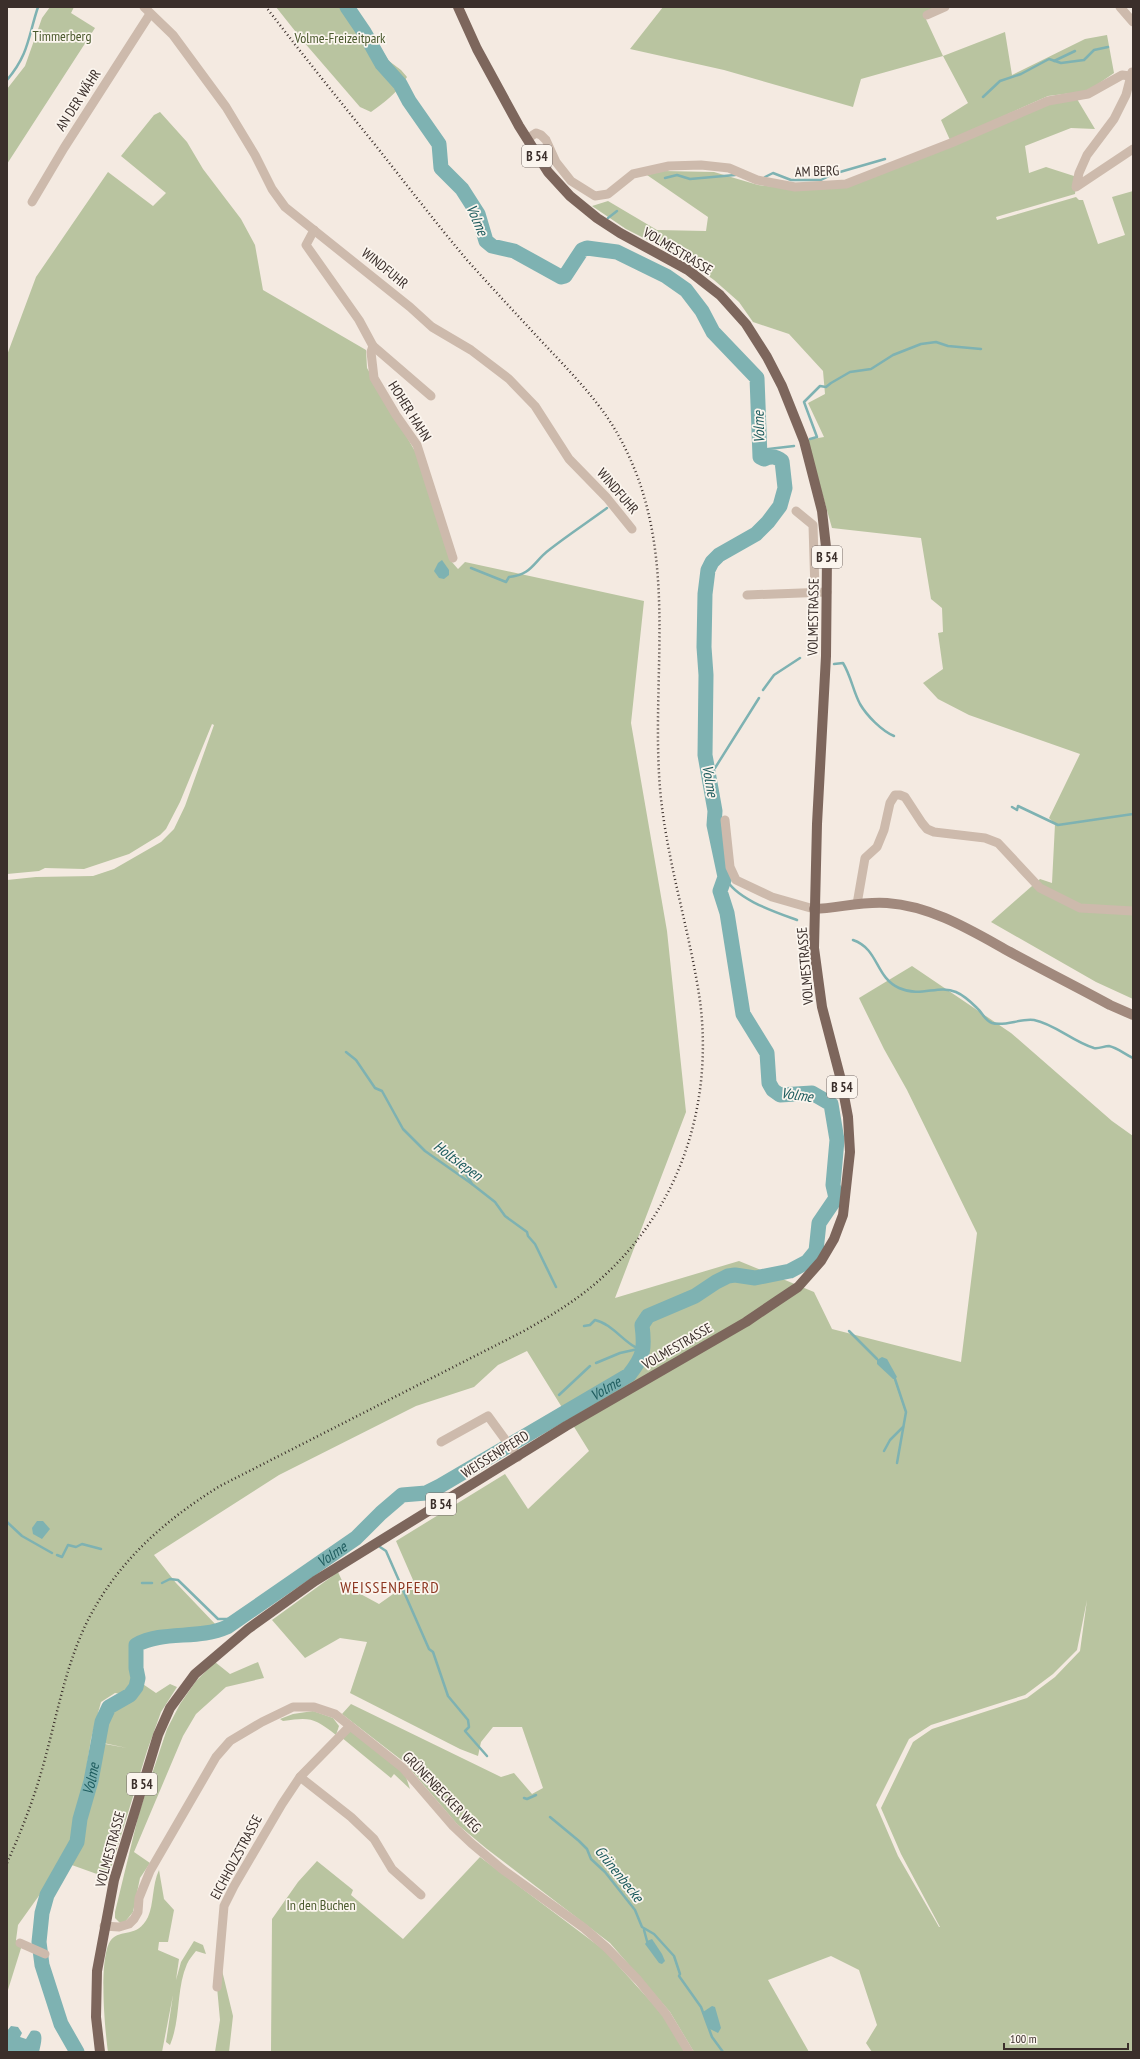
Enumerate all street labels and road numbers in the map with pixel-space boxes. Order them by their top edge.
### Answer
street label: AN DER WÄHR [51,66,105,134]
road number: B 54 [522,145,552,167]
street label: AM BERG [795,161,840,181]
street label: VOLMESTRASSE [639,223,716,279]
street label: WINDFUHR [358,244,412,292]
street label: HOHER HAHN [384,378,436,444]
street label: WINDFUHR [593,464,643,518]
road number: B 54 [812,546,842,568]
street label: VOLMESTRASSE [803,578,823,657]
street label: VOLMESTRASSE [793,926,817,1007]
road number: B 54 [827,1076,857,1098]
street label: VOLMESTRASSE [638,1319,715,1374]
street label: WEISSENPFERD [458,1426,532,1482]
road number: B 54 [426,1493,456,1515]
street label: GRÜNENBECKER WEG [399,1748,485,1836]
road number: B 54 [127,1773,157,1795]
street label: VOLMESTRASSE [91,1809,129,1890]
street label: EICHHOLZSTRASSE [206,1812,266,1902]

